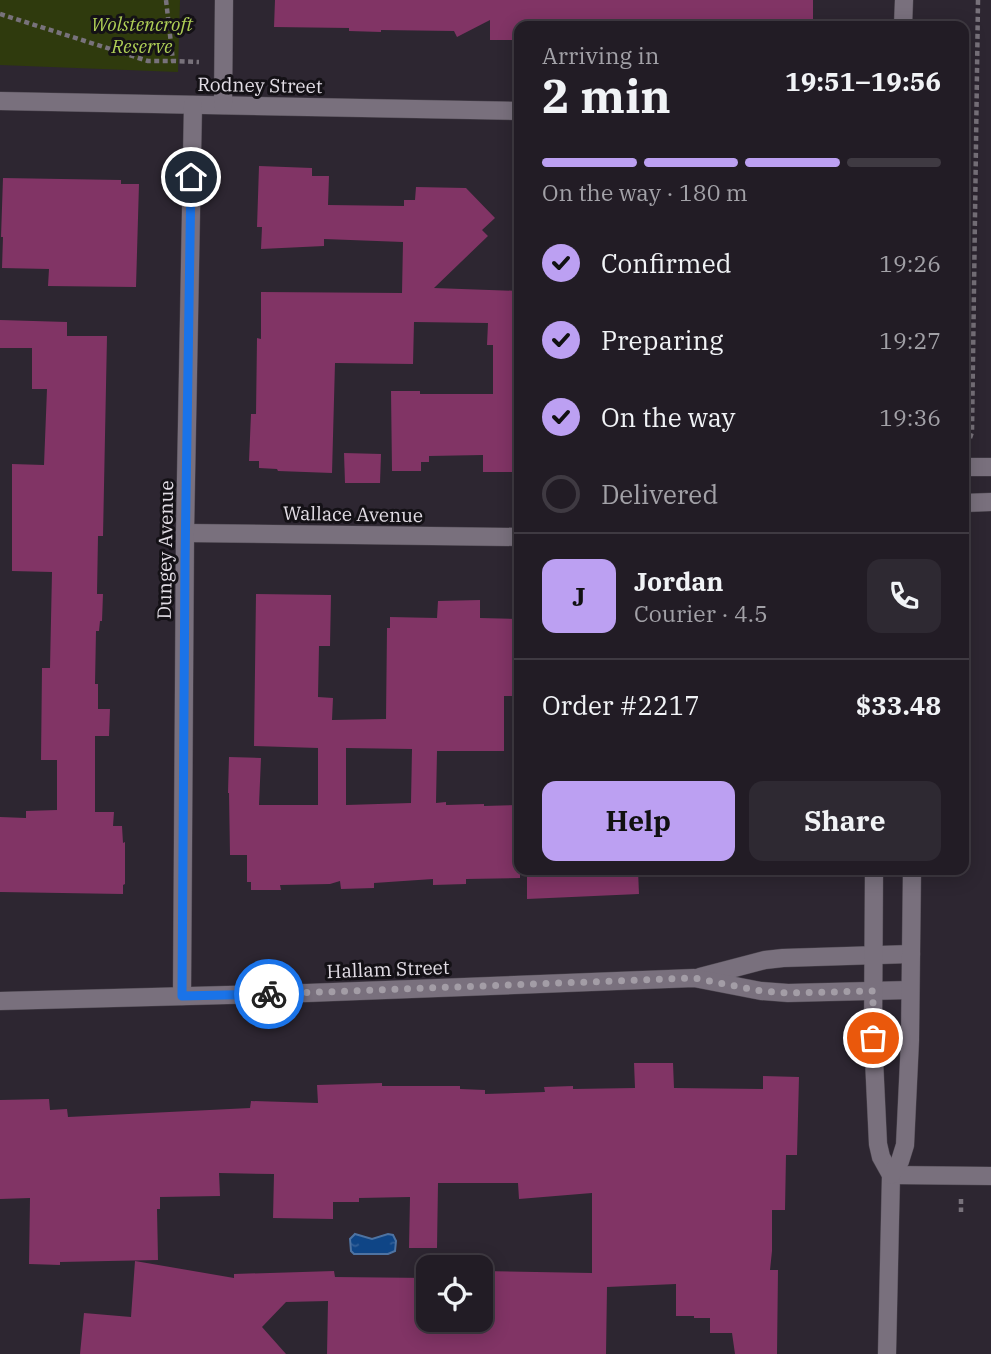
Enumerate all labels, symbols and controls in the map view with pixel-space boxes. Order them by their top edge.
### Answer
park label: Wolstencroft Reserve [91,12,194,58]
text: Arriving in [542,40,659,70]
text: 19:51–19:56 [785,64,941,98]
text: 2 min [542,66,671,126]
street label: Rodney Street [197,72,323,98]
pin [161,147,221,207]
icon: home [172,158,210,196]
text: On the way · 180 m [542,177,748,207]
icon: check [542,244,580,282]
text: Confirmed [601,246,732,280]
text: 19:26 [879,248,941,278]
icon: check [542,321,580,359]
text: Preparing [601,323,723,357]
text: 19:27 [879,325,941,355]
icon: check [542,398,580,436]
text: On the way [601,400,735,434]
text: 19:36 [879,402,941,432]
text: Delivered [601,477,718,511]
street label: Dungey Avenue [152,480,178,620]
street label: Wallace Avenue [283,501,423,527]
button: phone [867,559,941,633]
text: Jordan [634,564,724,598]
text: J [572,579,586,613]
text: Courier · 4.5 [634,598,768,628]
text: Order #2217 [542,688,700,722]
text: $33.48 [856,688,941,722]
button: Help [542,781,735,861]
button: Share [749,781,941,861]
street label: Hallam Street [326,955,450,983]
courier [234,959,304,1029]
icon: bike [250,975,288,1013]
pin [843,1008,903,1068]
icon: bag [854,1019,892,1057]
map controls [416,1255,493,1332]
button: locate [416,1255,493,1332]

